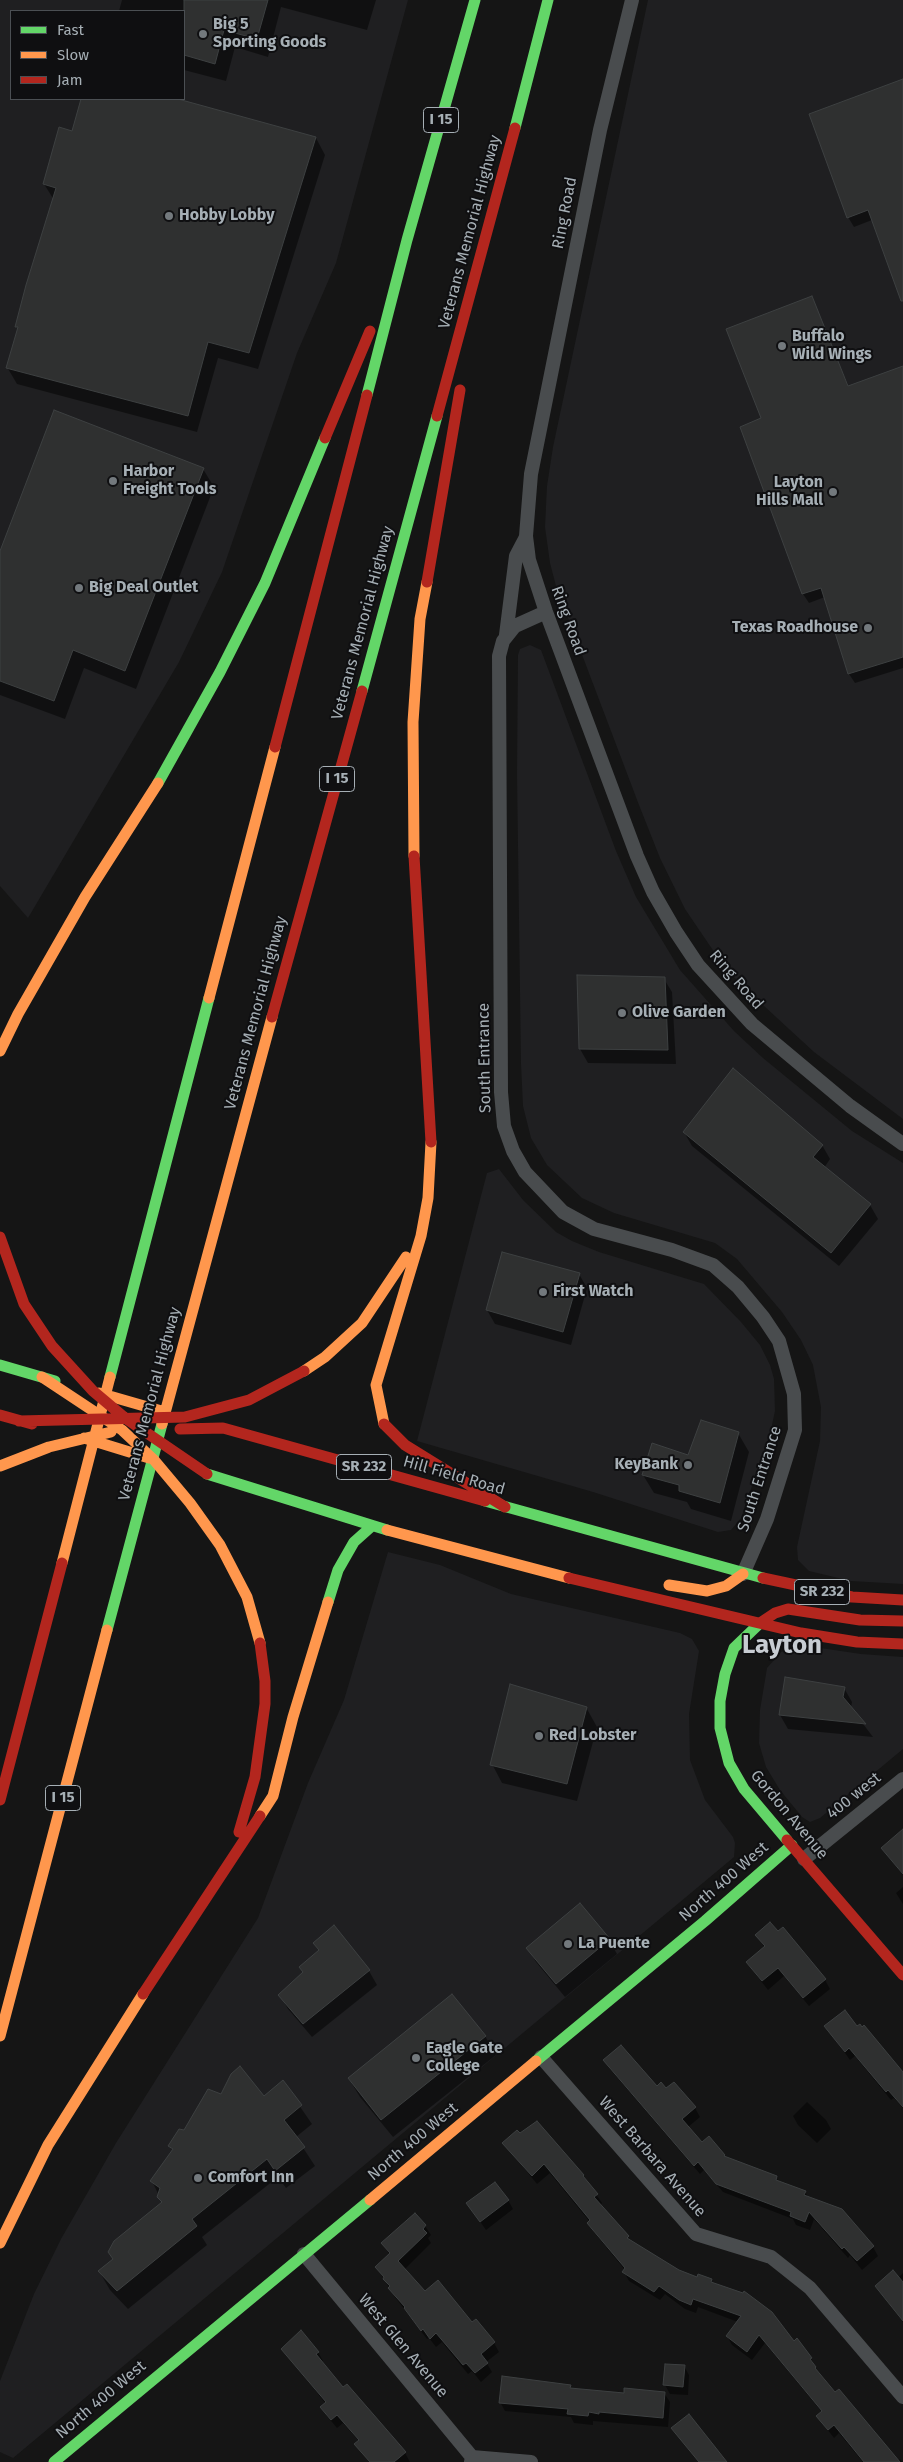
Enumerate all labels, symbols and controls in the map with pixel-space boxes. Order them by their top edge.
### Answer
legend [10,10,185,100]
place label: Big 5 Sporting Goods [213,15,326,53]
text: Fast [57,21,84,39]
marker: Big 5 Sporting Goods [197,28,209,40]
text: Slow [57,46,89,64]
text: Jam [57,71,83,89]
road number: I 15 [424,108,458,132]
street label: Veterans Memorial Highway [435,133,505,331]
street label: Ring Road [549,175,581,251]
place label: Hobby Lobby [179,206,274,226]
marker: Hobby Lobby [163,210,175,222]
place label: Buffalo Wild Wings [792,327,872,365]
marker: Buffalo Wild Wings [776,340,788,352]
place label: Harbor Freight Tools [123,462,216,500]
place label: Layton Hills Mall [756,473,823,511]
marker: Harbor Freight Tools [107,475,119,487]
marker: Layton Hills Mall [827,486,839,498]
street label: Veterans Memorial Highway [328,524,398,722]
place label: Big Deal Outlet [89,578,198,598]
marker: Big Deal Outlet [73,582,85,594]
street label: Ring Road [546,583,590,659]
place label: Texas Roadhouse [732,618,858,638]
marker: Texas Roadhouse [862,622,874,634]
road number: I 15 [320,766,354,792]
street label: Veterans Memorial Highway [221,914,291,1112]
street label: Ring Road [705,946,767,1014]
street label: South Entrance [474,1003,496,1113]
place label: Olive Garden [632,1003,726,1023]
marker: Olive Garden [616,1007,628,1019]
place label: First Watch [553,1282,633,1302]
marker: First Watch [537,1286,549,1298]
street label: Veterans Memorial Highway [115,1305,185,1503]
street label: South Entrance [734,1424,786,1534]
street label: Hill Field Road [401,1452,507,1500]
road number: SR 232 [336,1454,392,1480]
place label: KeyBank [614,1455,678,1475]
marker: KeyBank [682,1459,694,1471]
road number: SR 232 [794,1580,850,1604]
district label: Layton [742,1630,822,1662]
place label: Red Lobster [549,1726,636,1746]
marker: Red Lobster [533,1730,545,1742]
street label: Gordon Avenue [746,1766,832,1864]
street label: 400 west [823,1768,885,1824]
road number: I 15 [46,1786,80,1810]
street label: North 400 West [676,1838,772,1926]
place label: La Puente [578,1934,650,1954]
marker: La Puente [562,1938,574,1950]
place label: Eagle Gate College [426,2039,503,2077]
marker: Eagle Gate College [410,2052,422,2064]
street label: West Barbara Avenue [594,2093,710,2221]
street label: North 400 West [364,2099,462,2185]
place label: Comfort Inn [208,2168,294,2188]
marker: Comfort Inn [192,2172,204,2184]
street label: West Glen Avenue [354,2290,452,2402]
street label: North 400 West [52,2357,150,2443]

